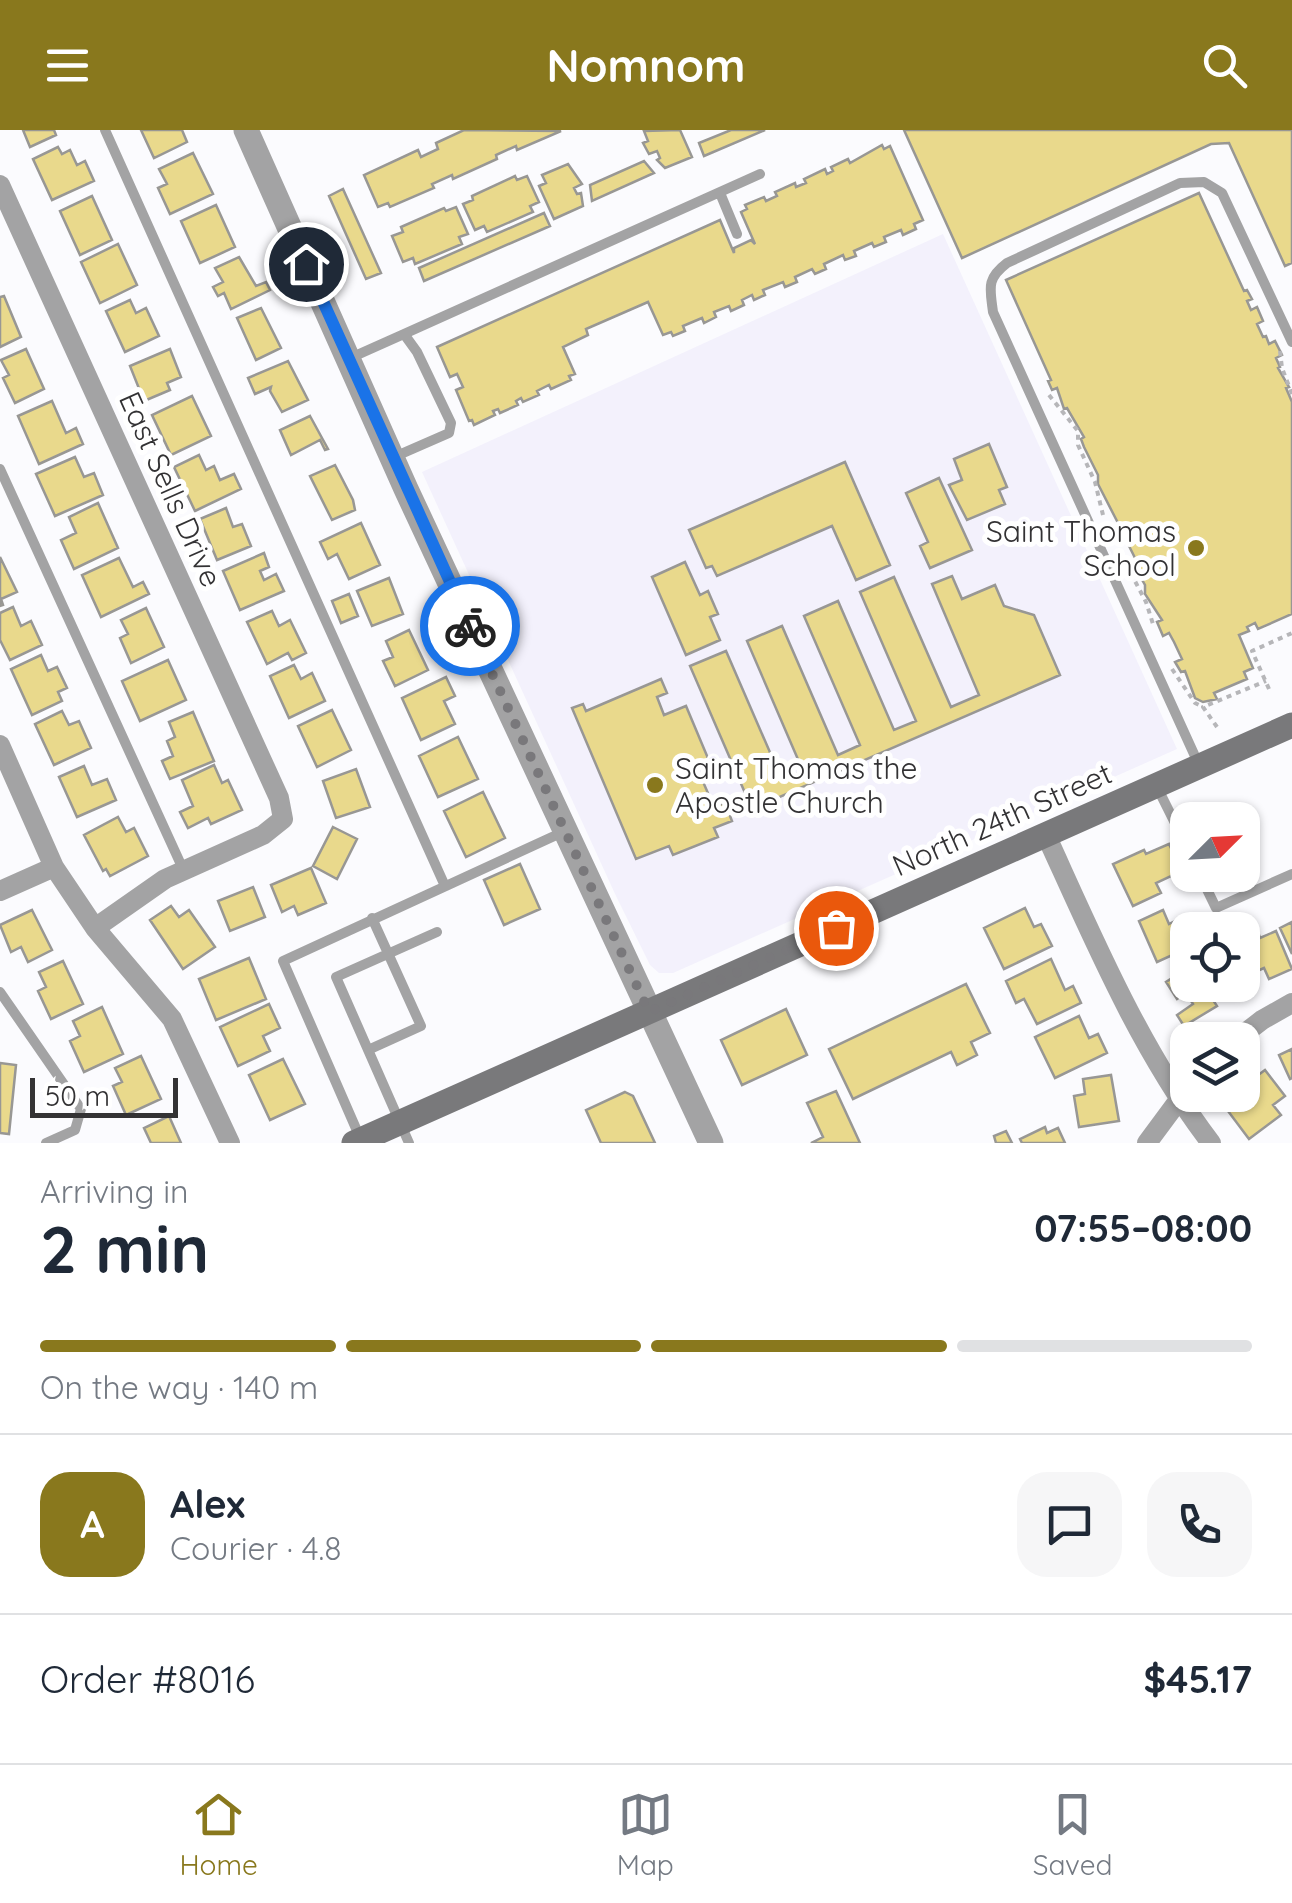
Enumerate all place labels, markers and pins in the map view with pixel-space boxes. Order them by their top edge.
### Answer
pin [264,222,349,307]
place label: Saint Thomas School [986,512,1176,584]
marker: Saint Thomas School [1185,537,1207,559]
place label: Saint Thomas the Apostle Church [675,749,917,821]
marker: Saint Thomas the Apostle Church [644,774,666,796]
pin [794,886,879,971]

